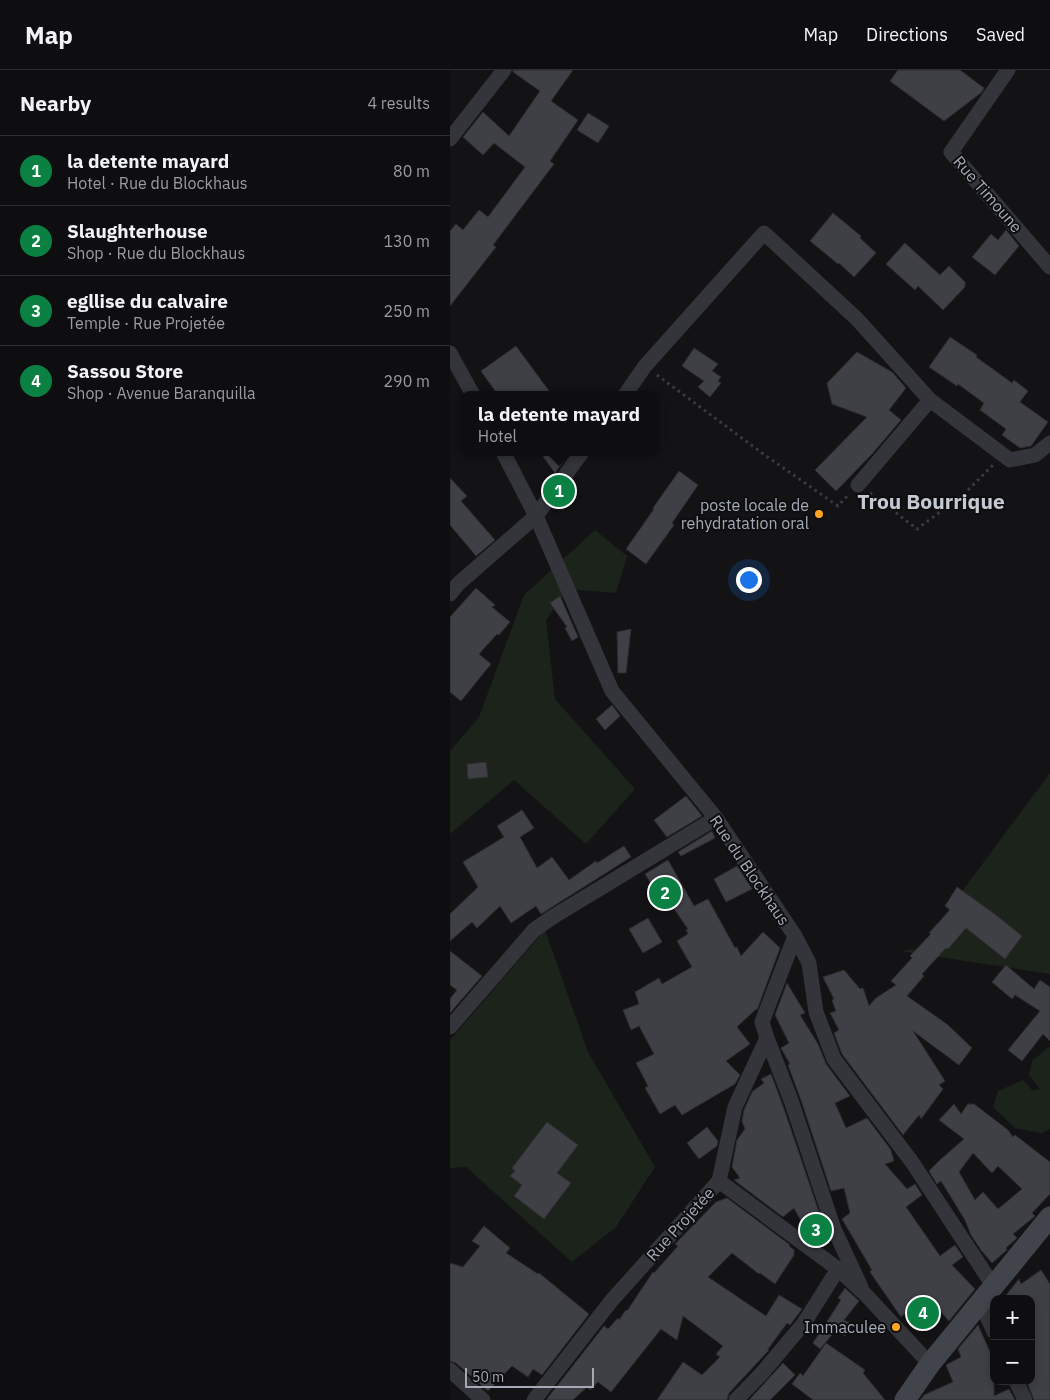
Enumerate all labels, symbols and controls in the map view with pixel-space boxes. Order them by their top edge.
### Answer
text: Map [25,19,73,51]
text: Map [803,23,838,46]
text: Directions [866,23,948,46]
text: Saved [976,23,1025,46]
text: Nearby [20,89,91,117]
text: 4 results [367,93,430,113]
text: la detente mayard [67,149,229,173]
street label: Rue Timoune [949,152,1027,237]
text: 1 [31,161,41,181]
text: 80 m [393,161,430,181]
text: Hotel · Rue du Blockhaus [67,173,248,193]
text: Slaughterhouse [67,219,208,243]
text: 2 [31,231,41,251]
text: 130 m [383,231,430,251]
text: Shop · Rue du Blockhaus [67,243,245,263]
text: egllise du calvaire [67,289,228,313]
text: 3 [31,301,41,321]
text: 250 m [383,301,430,321]
text: Temple · Rue Projetée [67,313,225,333]
text: Sassou Store [67,359,183,383]
text: 4 [31,371,41,391]
text: 290 m [383,371,430,391]
text: Shop · Avenue Baranquilla [67,383,256,403]
popup [460,391,658,456]
text: la detente mayard [478,402,640,426]
text: Hotel [478,426,517,446]
pin: 1 [543,472,575,510]
district label: Trou Bourrique [857,487,1005,515]
place label: poste locale de rehydratation oral [681,495,809,533]
marker: poste locale de rehydratation oral [813,508,825,520]
your location [736,567,762,593]
street label: Rue du Blockhaus [706,811,794,929]
pin: 2 [649,874,681,912]
street label: Rue Projetée [642,1183,718,1265]
pin: 3 [800,1211,832,1249]
pin: 4 [907,1294,939,1332]
map controls [990,1295,1035,1385]
button: + [990,1295,1035,1340]
place label: Immaculee [804,1317,886,1337]
marker: Immaculee [890,1321,902,1333]
button: − [990,1340,1035,1385]
scale bar [465,1365,594,1388]
text: 50 m [472,1368,504,1386]

